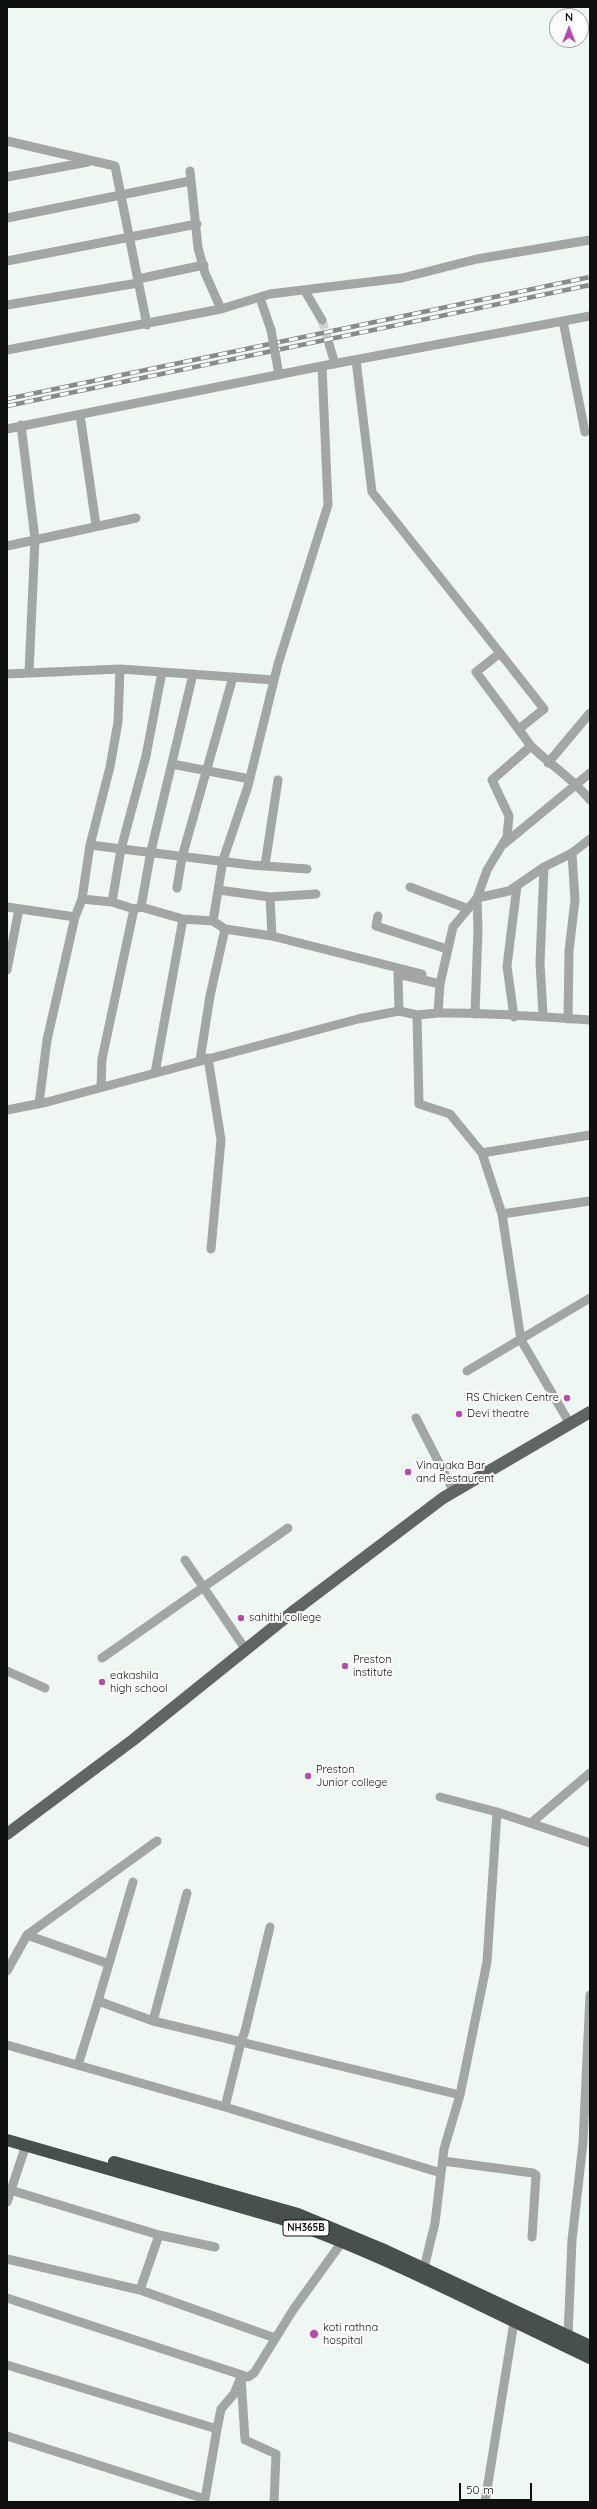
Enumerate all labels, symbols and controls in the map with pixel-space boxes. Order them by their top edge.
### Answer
north arrow [549,8,589,48]
text: N [565,10,573,24]
place label: RS Chicken Centre [466,1391,559,1405]
marker: RS Chicken Centre [562,1393,572,1403]
place label: Devi theatre [467,1407,529,1421]
marker: Devi theatre [454,1409,464,1419]
place label: Vinayaka Bar and Restaurent [416,1459,494,1485]
marker: Vinayaka Bar and Restaurent [403,1467,413,1477]
place label: sahithi college [249,1611,321,1625]
marker: sahithi college [236,1613,246,1623]
place label: Preston institute [353,1653,393,1679]
marker: Preston institute [340,1661,350,1671]
place label: eakashila high school [110,1669,168,1695]
marker: eakashila high school [97,1677,107,1687]
place label: Preston Junior college [316,1763,387,1789]
marker: Preston Junior college [303,1771,313,1781]
road number: NH365B [283,2220,329,2236]
place label: koti rathna hospital [323,2321,378,2347]
marker: koti rathna hospital [308,2328,320,2340]
scale bar [461,2475,534,2501]
text: 50 m [466,2482,494,2497]

